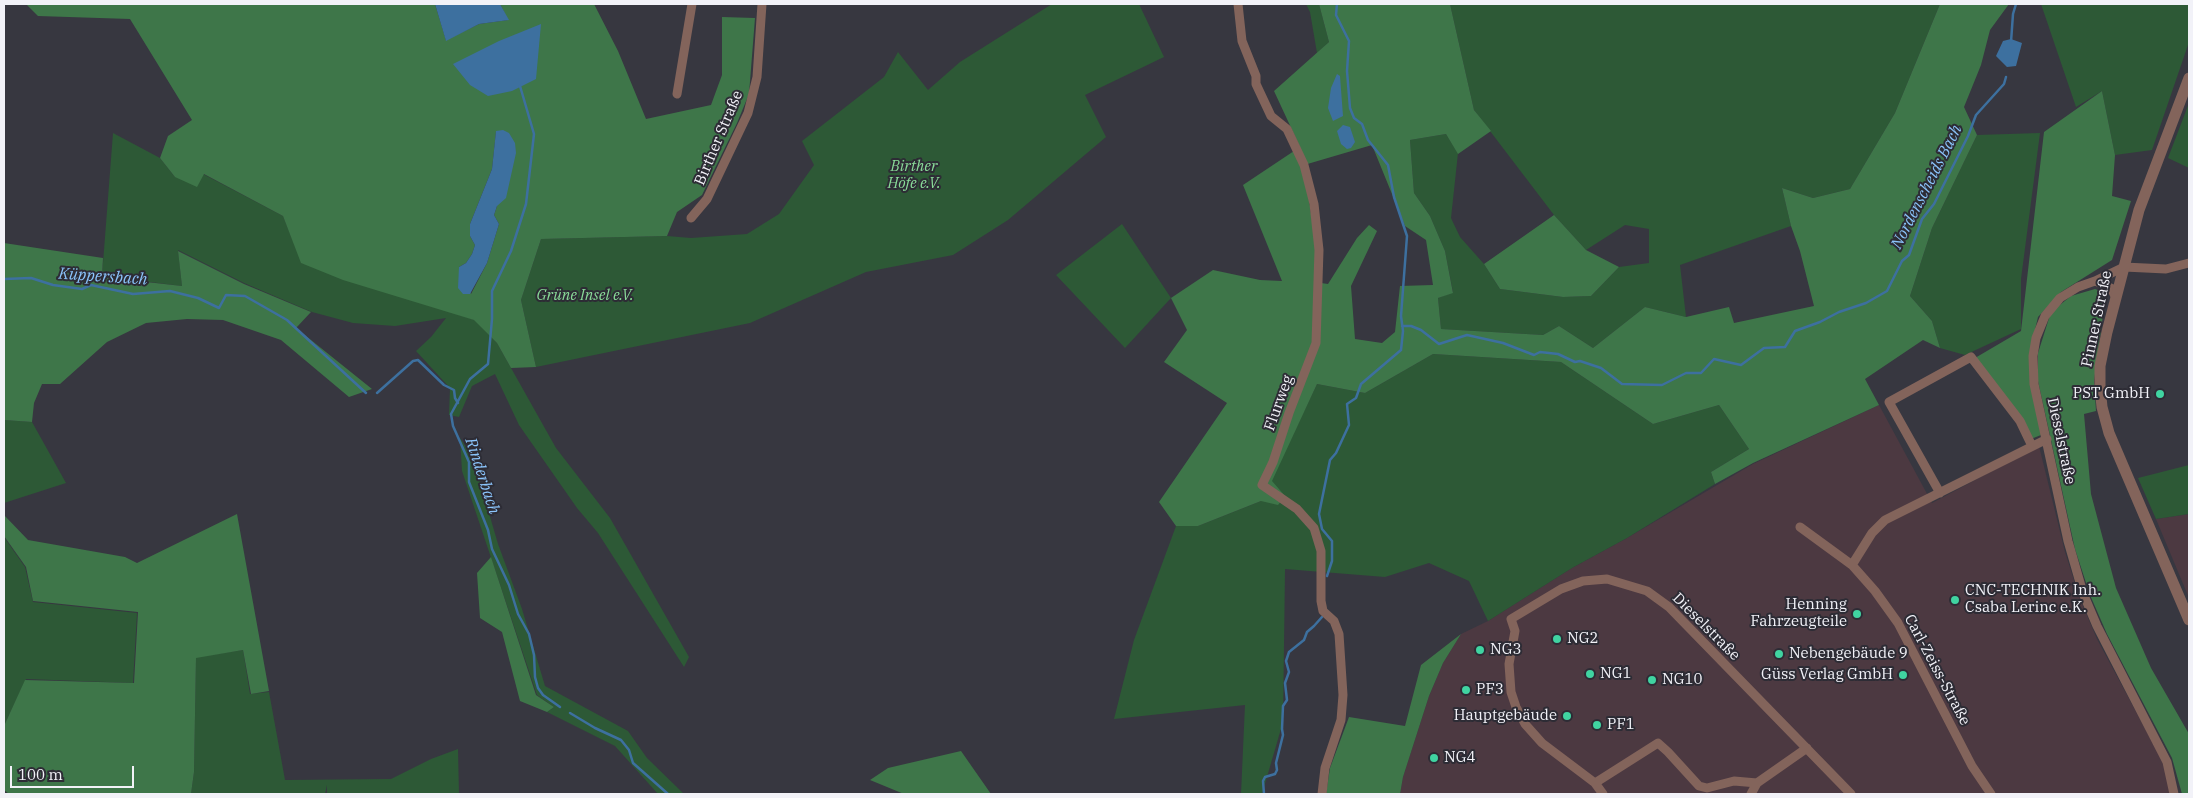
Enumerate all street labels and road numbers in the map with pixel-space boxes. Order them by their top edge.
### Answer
street label: Birther Straße [691,88,747,188]
street label: Pinner Straße [2078,269,2116,369]
street label: Flurweg [1261,373,1297,433]
street label: Dieselstraße [2043,396,2079,486]
street label: Dieselstraße [1668,589,1744,665]
street label: Carl-Zeiss-Straße [1900,612,1974,728]

